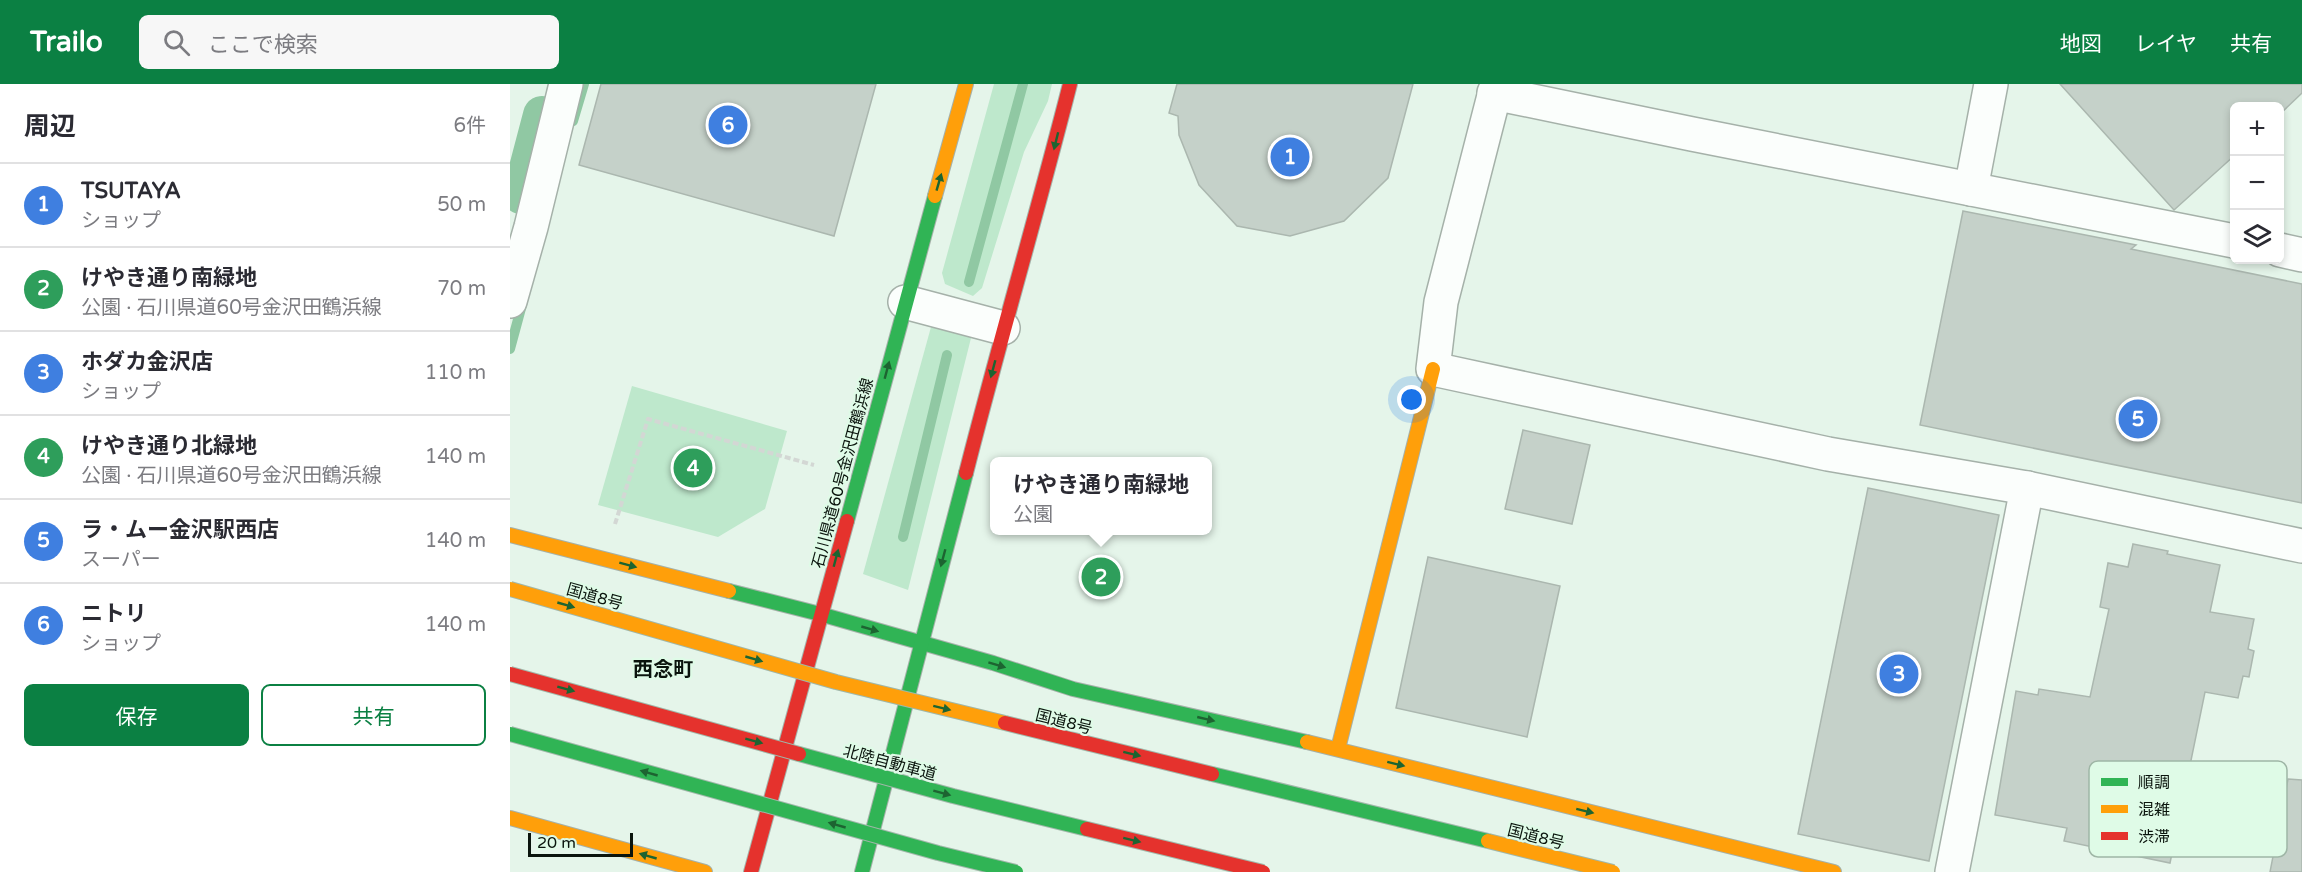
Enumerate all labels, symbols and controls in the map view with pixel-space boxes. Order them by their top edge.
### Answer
search box [139,15,559,69]
text: Trailo [30,25,103,59]
icon: search [160,26,193,59]
text: ここで検索 [208,32,318,58]
text: 地図 [2060,32,2102,57]
text: レイヤ [2135,32,2197,57]
text: 共有 [2230,32,2272,57]
pin: 6 [708,102,748,147]
map controls [2230,102,2284,264]
button: + [2230,102,2284,156]
text: 周辺 [24,111,76,142]
text: 6件 [453,114,486,138]
one-way arrow [1050,132,1060,150]
pin: 1 [1270,134,1310,180]
button: − [2230,156,2284,210]
one-way arrow [935,173,944,191]
text: TSUTAYA [81,178,181,204]
text: 1 [37,193,50,217]
text: 50 m [437,193,486,217]
text: ショップ [81,209,161,233]
button: layers [2230,210,2284,264]
text: けやき通り南緑地 [81,265,257,291]
text: 2 [37,277,50,301]
text: 70 m [437,277,486,301]
text: 公園 · 石川県道60号金沢田鶴浜線 [81,296,382,320]
text: ホダカ金沢店 [81,349,213,375]
one-way arrow [987,360,997,378]
text: 3 [37,361,50,385]
text: 110 m [425,361,486,385]
one-way arrow [883,361,892,379]
street label: 石川県道60号金沢田鶴浜線 [808,376,878,571]
text: ショップ [81,380,161,404]
your location [1397,385,1426,414]
pin: 5 [2118,396,2158,442]
text: けやき通り北緑地 [81,433,257,459]
text: 4 [37,445,50,469]
text: 140 m [425,445,486,469]
pin: 4 [674,446,712,490]
popup [990,457,1212,535]
text: 公園 · 石川県道60号金沢田鶴浜線 [81,464,382,488]
text: けやき通り南緑地 [1013,472,1189,498]
text: 公園 [1013,503,1053,527]
text: ラ・ムー金沢駅西店 [81,517,279,543]
text: 5 [37,529,50,553]
text: 140 m [425,529,486,553]
text: スーパー [81,548,161,572]
one-way arrow [831,549,841,567]
one-way arrow [938,549,947,567]
pin: 2 [1082,554,1120,600]
one-way arrow [618,561,637,571]
street label: 国道8号 [564,579,625,615]
text: ニトリ [81,601,147,627]
one-way arrow [557,601,575,610]
text: 6 [37,613,50,637]
text: 140 m [425,613,486,637]
one-way arrow [861,624,879,634]
text: ショップ [81,632,161,656]
pin: 3 [1880,652,1918,696]
one-way arrow [745,654,763,664]
district label: 西念町 [633,658,693,682]
one-way arrow [988,661,1006,670]
button: 保存 [24,684,249,746]
button: 共有 [261,684,486,746]
one-way arrow [557,685,575,695]
one-way arrow [933,703,952,713]
street label: 国道8号 [1033,705,1094,739]
one-way arrow [1197,715,1215,725]
one-way arrow [745,737,763,747]
street label: 北陸自動車道 [841,741,939,785]
one-way arrow [1123,750,1141,760]
one-way arrow [1387,759,1405,769]
legend [2089,761,2287,857]
one-way arrow [640,767,659,777]
text: 順調 [2138,773,2170,793]
one-way arrow [933,789,951,799]
text: 混雑 [2138,800,2170,820]
one-way arrow [1576,806,1594,816]
one-way arrow [828,820,846,829]
street label: 国道8号 [1505,820,1566,854]
text: 渋滞 [2138,827,2170,847]
scale bar [528,830,633,858]
text: 20 m [537,833,576,853]
one-way arrow [1122,835,1141,845]
one-way arrow [639,851,657,860]

